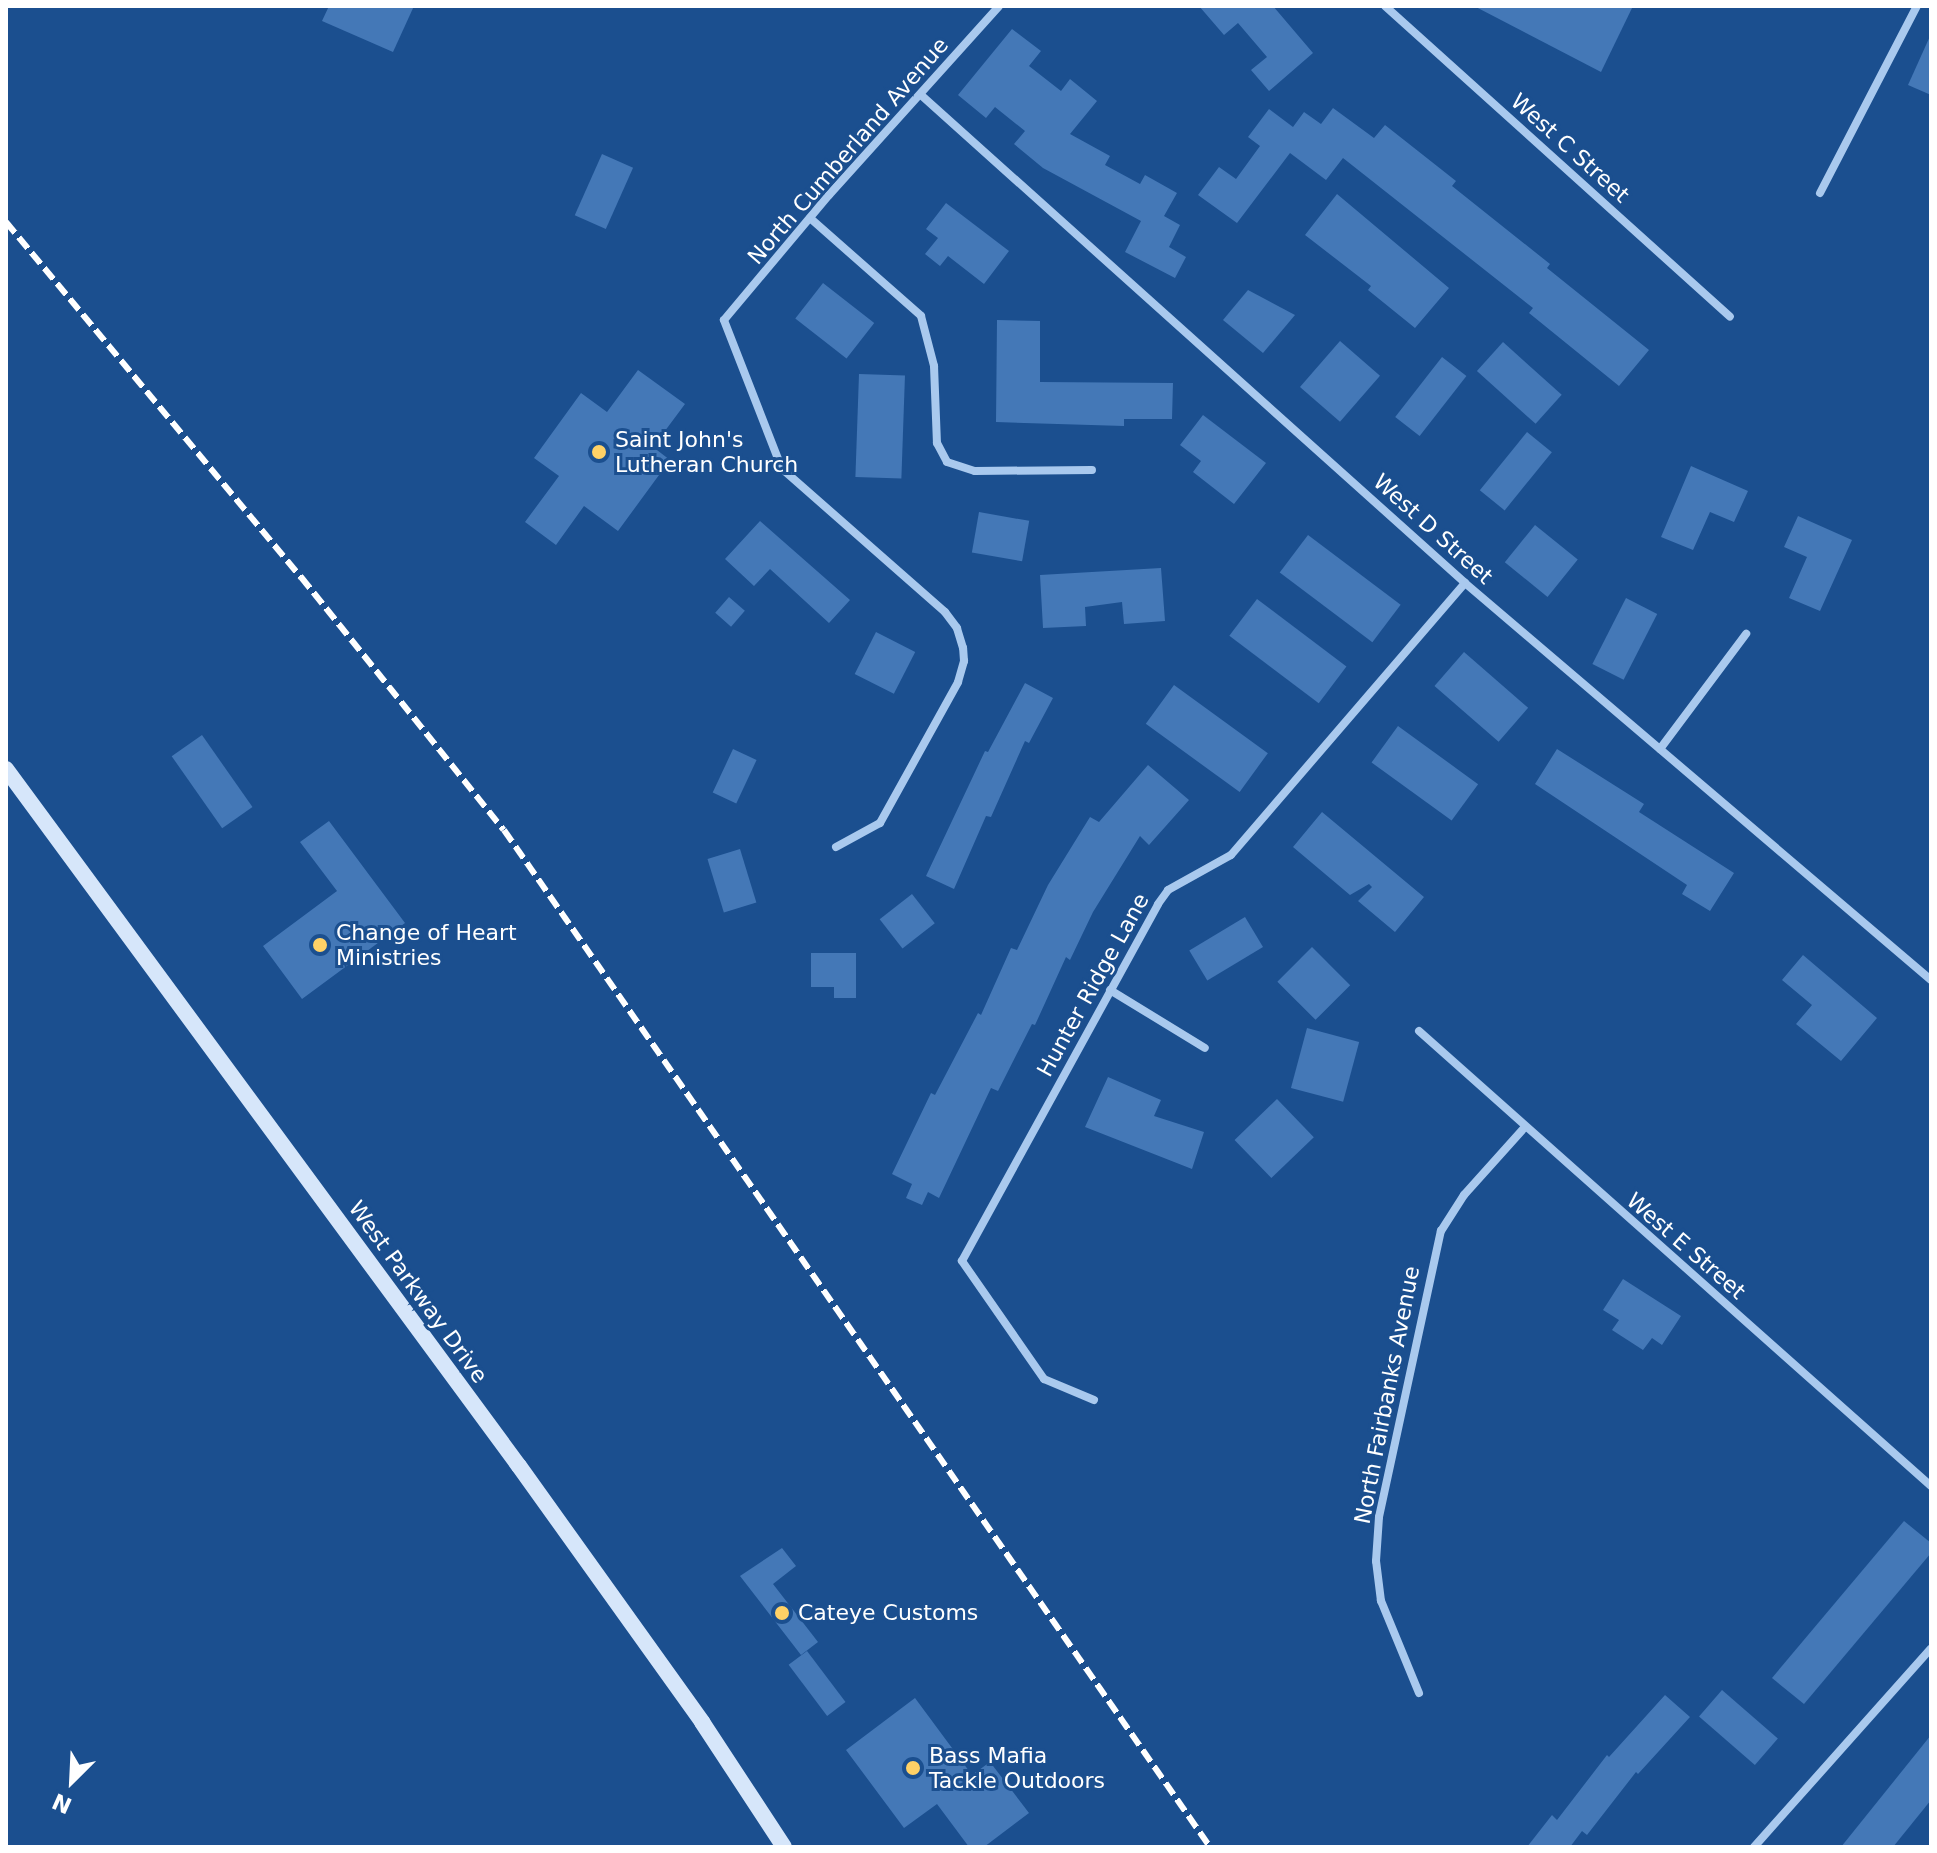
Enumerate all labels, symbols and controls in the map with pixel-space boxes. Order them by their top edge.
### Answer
street label: North Cumberland Avenue [742,32,954,270]
street label: West C Street [1505,88,1635,208]
place label: Saint John's Lutheran Church [615,426,798,478]
marker: Saint John's Lutheran Church [590,443,608,461]
street label: West D Street [1368,468,1498,590]
street label: Hunter Ridge Lane [1032,889,1154,1081]
place label: Change of Heart Ministries [336,919,517,970]
marker: Change of Heart Ministries [311,936,329,954]
street label: West E Street [1621,1187,1751,1305]
street label: West Parkway Drive [343,1196,493,1388]
street label: North Fairbanks Avenue [1349,1264,1425,1526]
place label: Cateye Customs [798,1600,978,1626]
marker: Cateye Customs [773,1604,791,1622]
north arrow [32,1741,112,1821]
place label: Bass Mafia Tackle Outdoors [929,1742,1105,1794]
marker: Bass Mafia Tackle Outdoors [904,1759,922,1777]
text: N [49,1788,76,1819]

